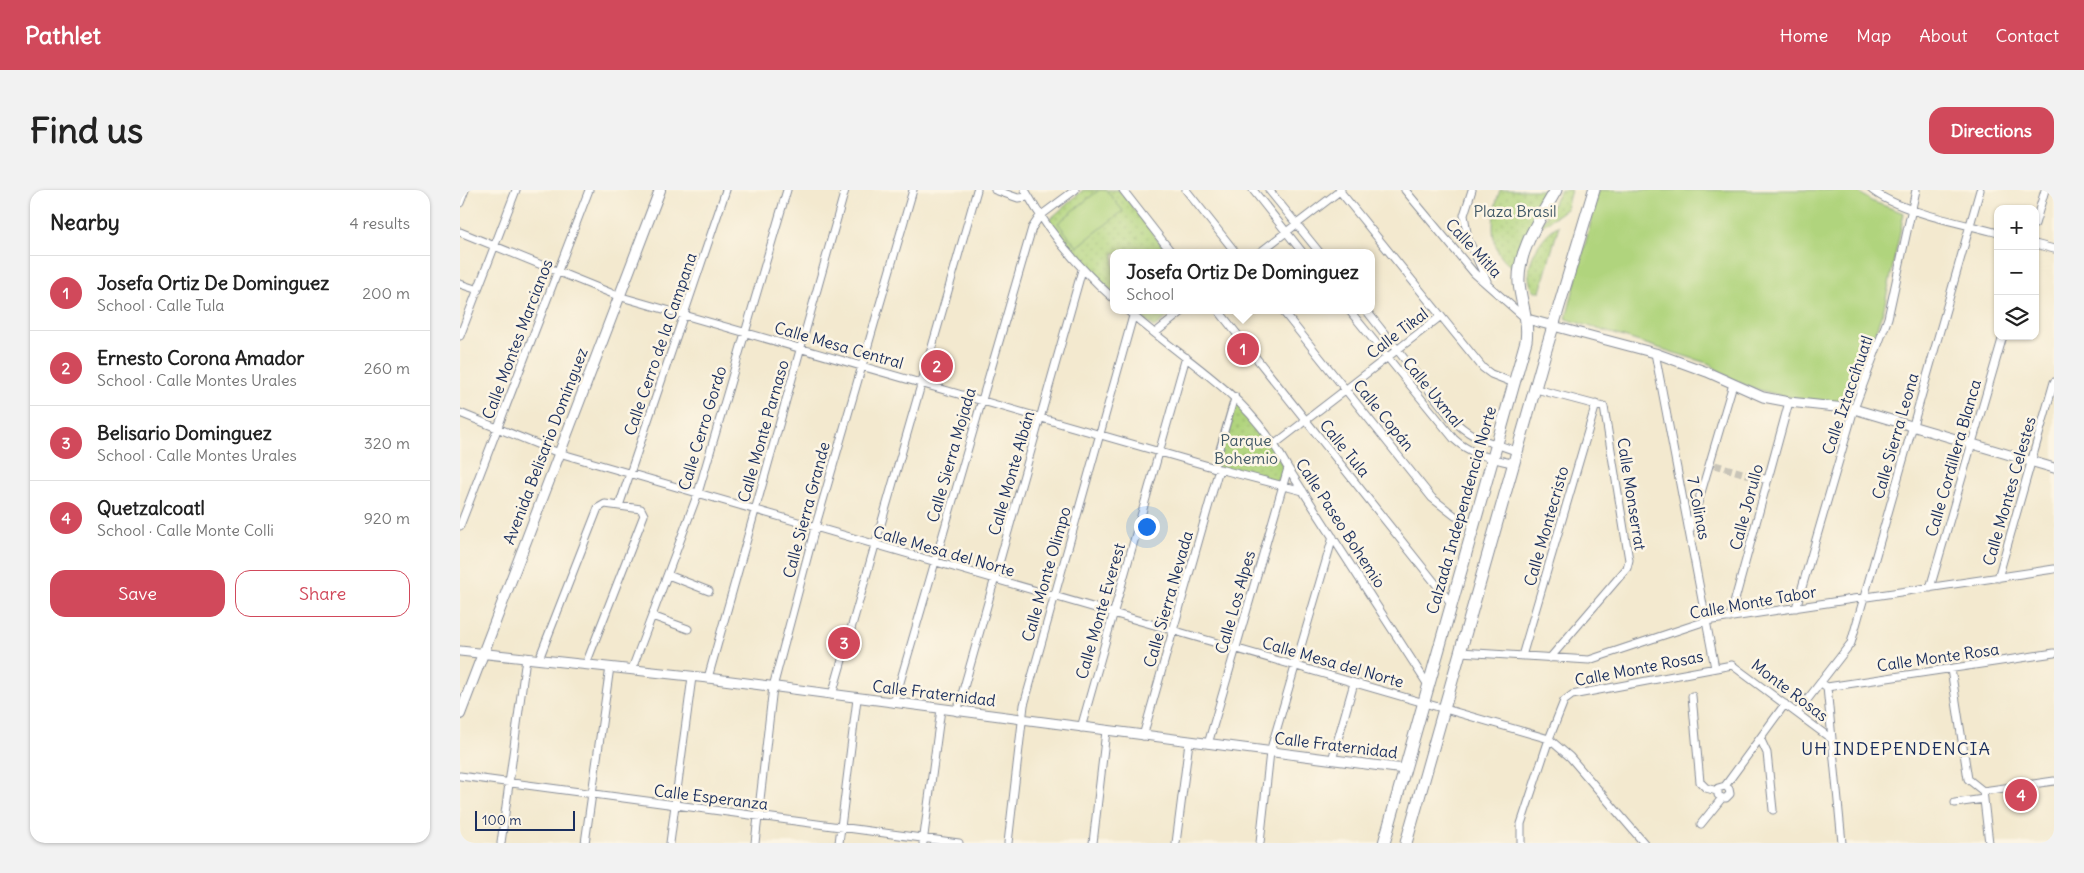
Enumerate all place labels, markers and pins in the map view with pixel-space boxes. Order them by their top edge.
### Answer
pin: 1 [1227,330,1259,368]
pin: 2 [921,347,953,385]
pin: 3 [828,624,860,662]
pin: 4 [2005,776,2037,814]

